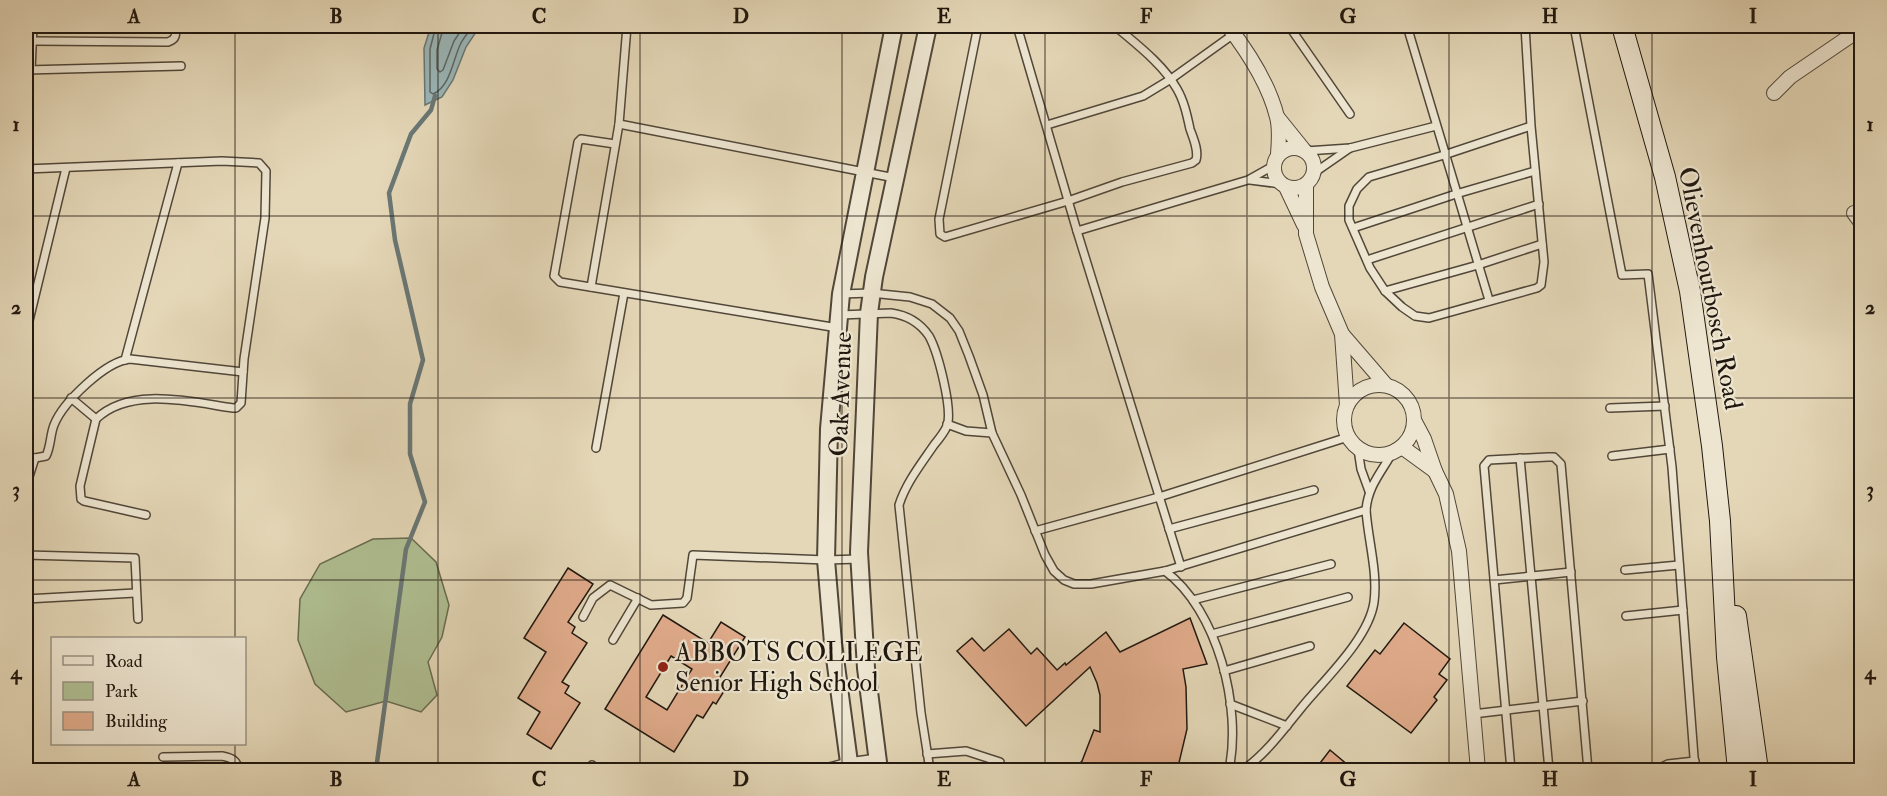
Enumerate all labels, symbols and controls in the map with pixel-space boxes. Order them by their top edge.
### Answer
text: A [127,4,141,29]
text: B [329,4,343,29]
text: C [532,4,546,29]
text: D [733,4,749,29]
text: E [937,4,952,29]
text: F [1140,4,1153,29]
text: G [1340,4,1357,29]
text: H [1542,4,1558,29]
text: I [1749,4,1757,29]
text: 1 [12,112,20,137]
text: 1 [1866,112,1874,137]
street label: Olievenhoutbosch Road [1671,164,1749,413]
text: 2 [11,295,21,320]
text: 2 [1865,295,1875,320]
street label: Oak Avenue [823,331,859,457]
text: 3 [12,477,20,502]
text: 3 [1866,477,1874,502]
legend [51,637,246,745]
place label: ABBOTS COLLEGE Senior High School [674,637,923,699]
text: Road [105,650,143,673]
text: 4 [10,660,23,685]
marker: ABBOTS COLLEGE Senior High School [656,660,670,674]
text: 4 [1864,660,1877,685]
text: Park [105,680,138,703]
text: Building [105,710,168,733]
text: A [127,767,141,792]
text: B [329,767,343,792]
text: C [532,767,546,792]
text: D [733,767,749,792]
text: E [937,767,952,792]
text: F [1140,767,1153,792]
text: G [1340,767,1357,792]
text: H [1542,767,1558,792]
text: I [1749,767,1757,792]

